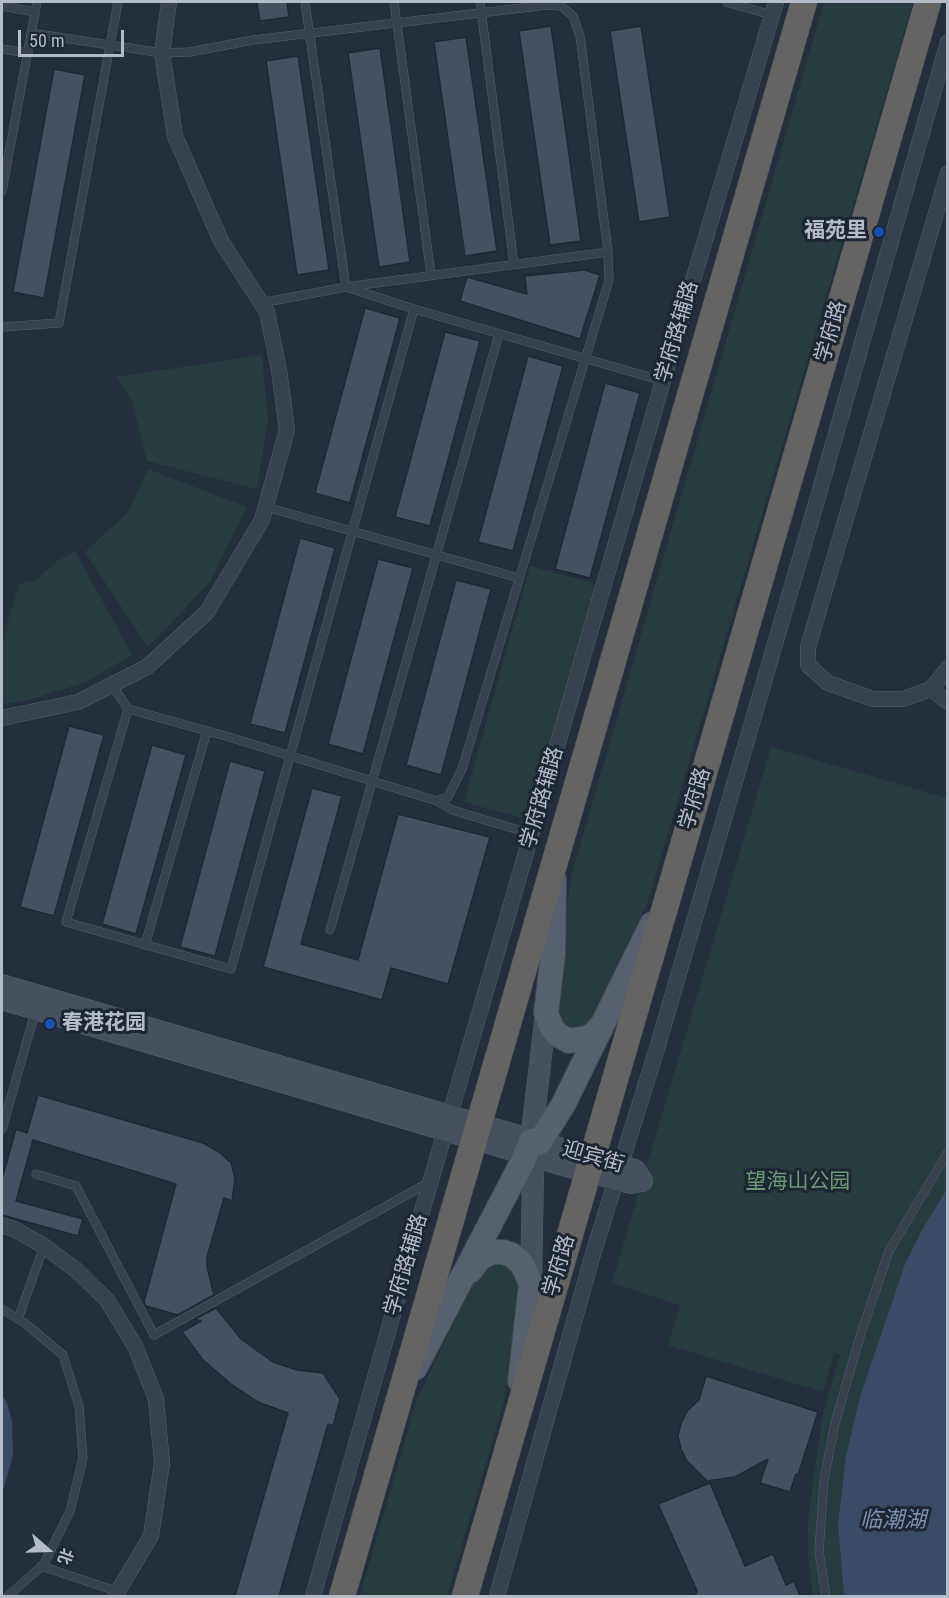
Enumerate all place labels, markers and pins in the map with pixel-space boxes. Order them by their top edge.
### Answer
place label: 福苑里 [804,219,867,245]
marker: 福苑里 [872,225,886,239]
place label: 春港花园 [62,1011,146,1037]
marker: 春港花园 [43,1017,57,1031]

